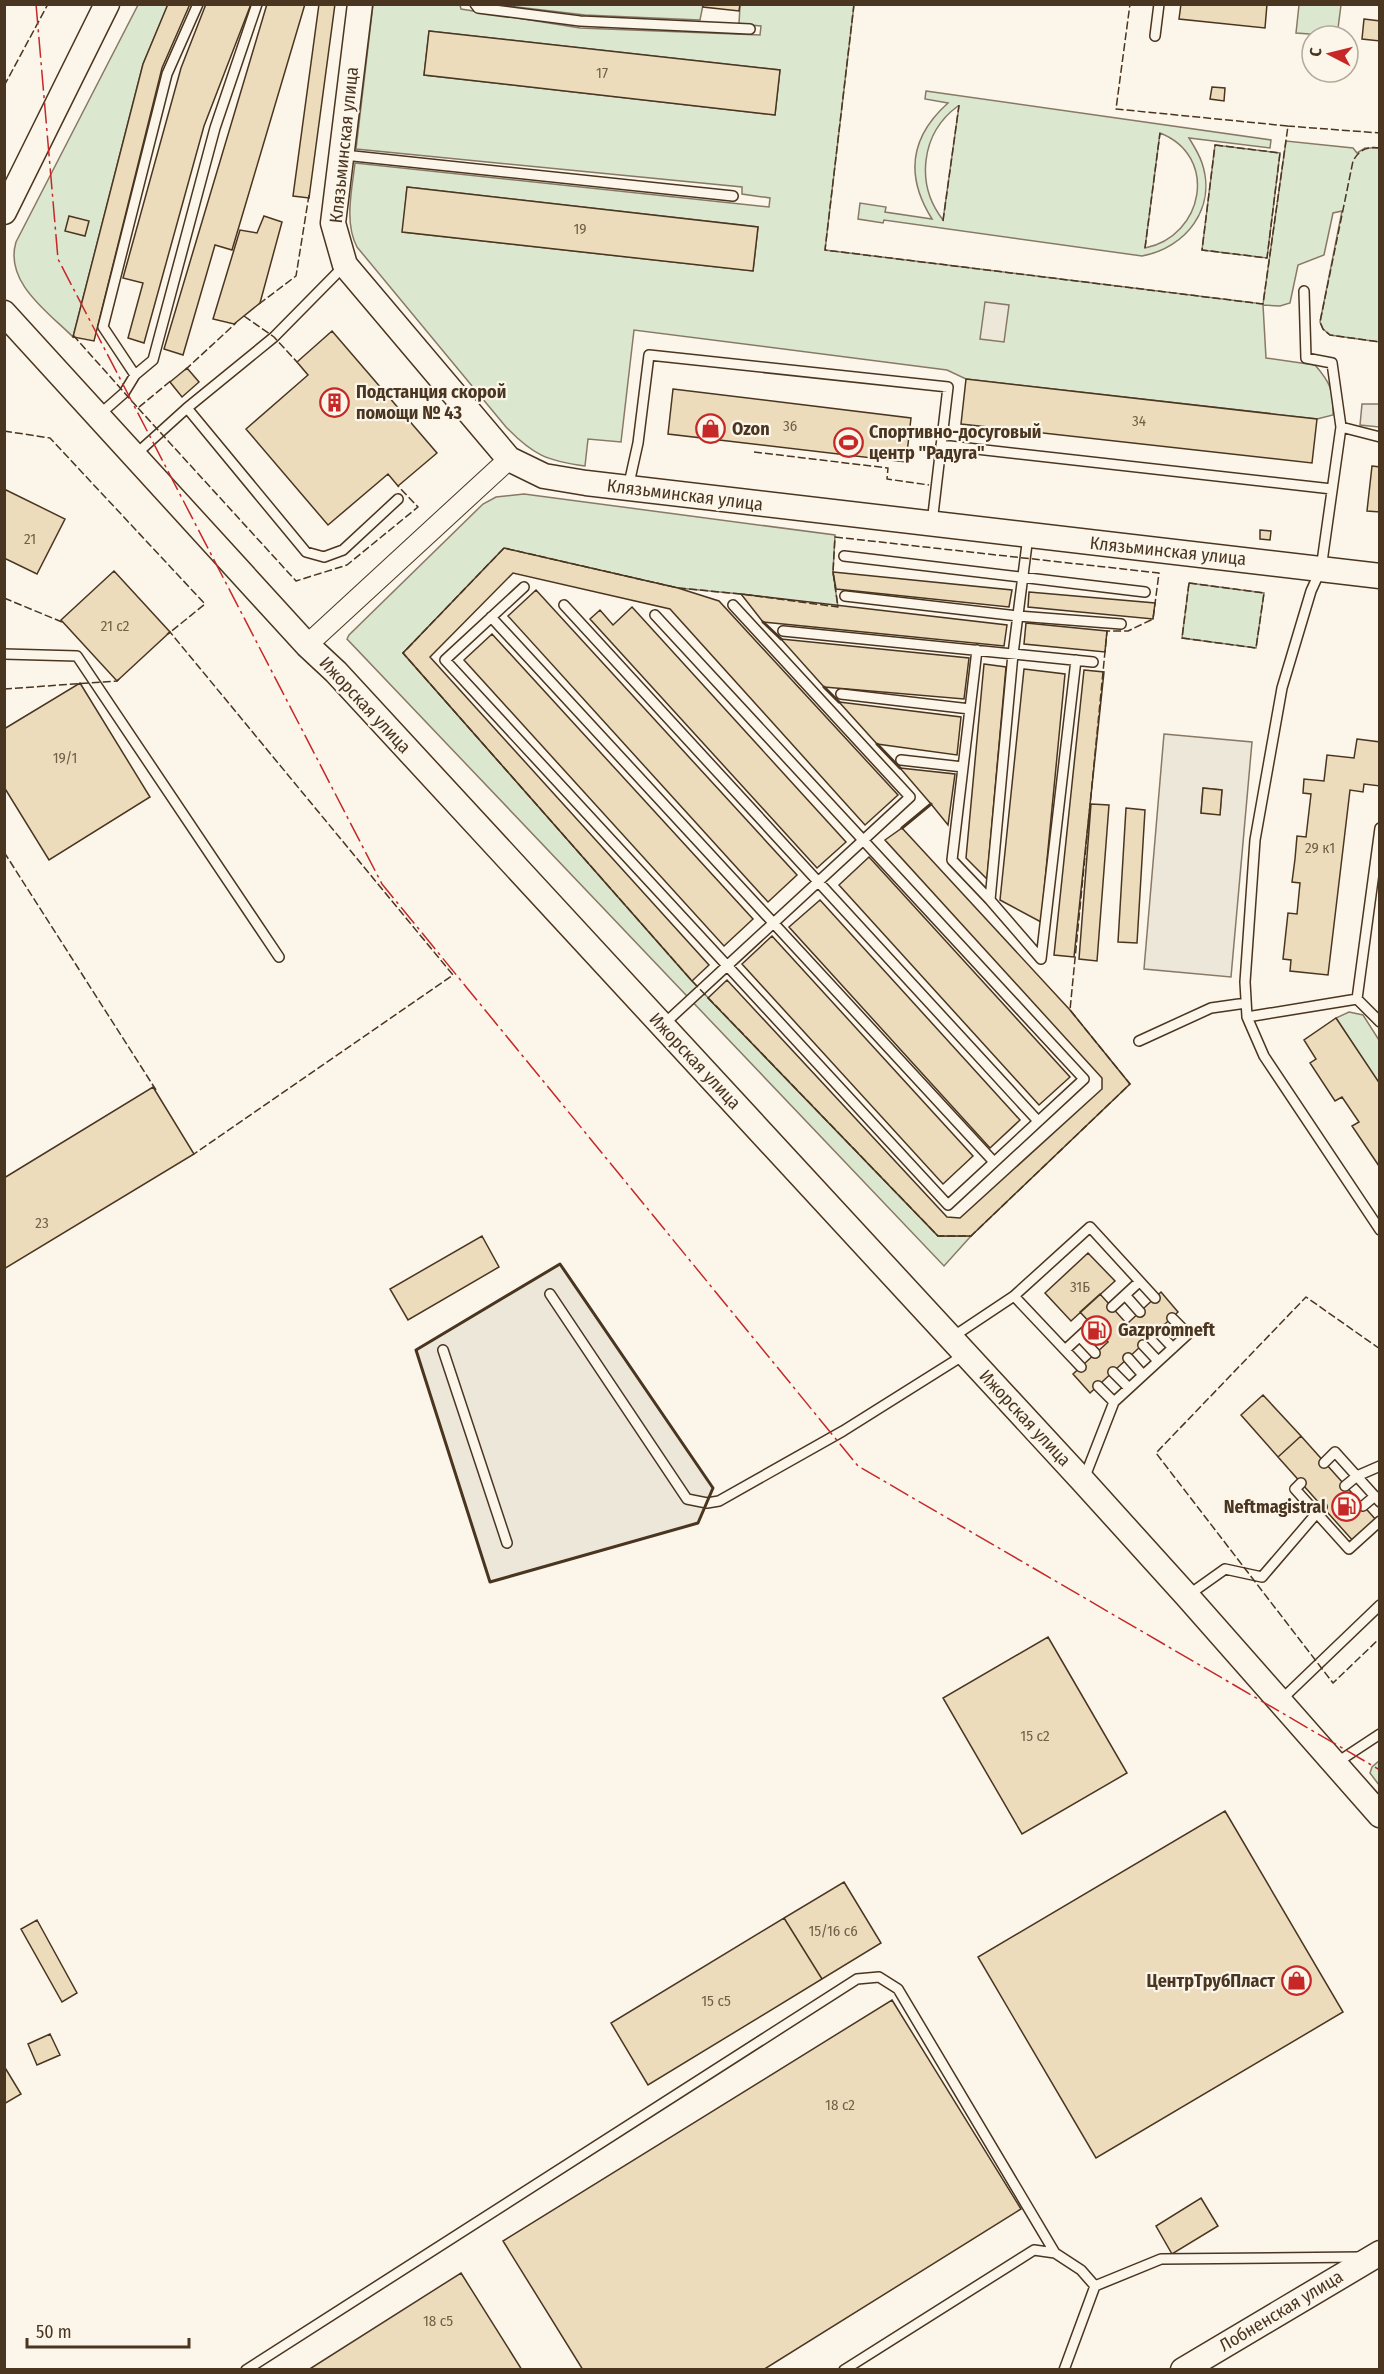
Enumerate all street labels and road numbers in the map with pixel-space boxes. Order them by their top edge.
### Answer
street label: Клязьминская улица [325,65,363,224]
street label: Клязьминская улица [606,474,765,516]
street label: Клязьминская улица [1089,532,1248,570]
street label: Ижорская улица [315,652,416,758]
street label: Ижорская улица [645,1008,746,1114]
street label: Ижорская улица [975,1365,1076,1471]
street label: Лобненская улица [1215,2265,1347,2357]

